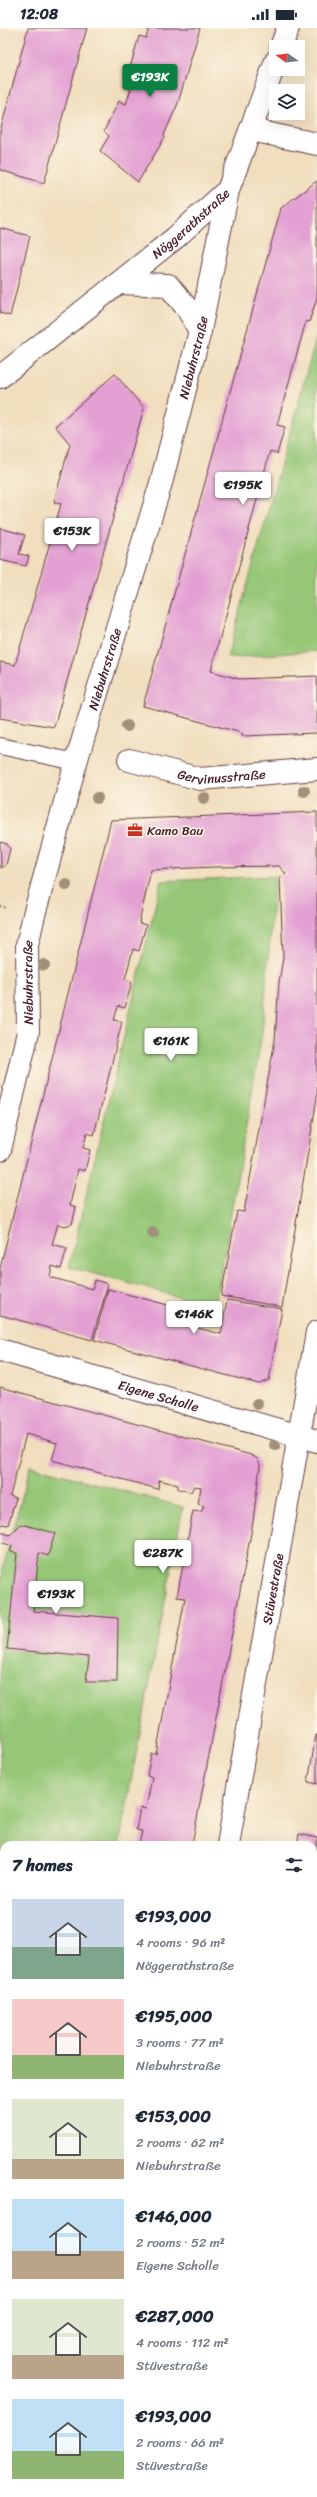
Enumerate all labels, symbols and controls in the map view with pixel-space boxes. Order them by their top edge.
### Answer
text: 12:08 [20,1,58,27]
north arrow [269,40,305,76]
map controls [269,40,305,120]
pin: €193K [122,64,178,98]
text: €193K [131,65,169,88]
button: layers [269,84,305,120]
street label: Nöggerathstraße [146,182,235,264]
street label: Niebuhrstraße [172,314,214,401]
pin: €195K [215,472,271,506]
text: €195K [224,473,262,496]
pin: €153K [44,518,100,552]
text: €153K [53,519,91,542]
street label: Niebuhrstraße [81,625,128,713]
street label: Gervinusstraße [175,762,267,791]
place label: Kamo Bau [147,819,203,842]
office icon: Kamo Bau [126,821,144,839]
street label: Niebuhrstraße [15,937,39,1025]
pin: €161K [143,1028,199,1062]
text: €161K [153,1029,189,1052]
pin: €146K [166,1301,222,1335]
text: €146K [175,1302,213,1325]
street label: Eigene Scholle [116,1373,202,1418]
pin: €287K [135,1540,191,1574]
text: €287K [143,1541,183,1564]
street label: Stüvestraße [255,1552,290,1626]
pin: €193K [28,1581,84,1615]
text: €193K [37,1582,75,1605]
text: 7 homes [12,1850,72,1880]
icon: filters [283,1854,305,1876]
text: €193,000 [136,1901,211,1931]
icon: home [44,1915,92,1963]
text: 4 rooms · 96 m² [136,1931,225,1954]
text: Nöggerathstraße [136,1954,234,1977]
text: €195,000 [136,2001,212,2031]
icon: home [44,2015,92,2063]
text: 3 rooms · 77 m² [136,2031,224,2054]
text: Niebuhrstraße [136,2054,221,2077]
text: €153,000 [136,2101,211,2131]
icon: home [44,2115,92,2163]
text: 2 rooms · 62 m² [136,2131,224,2154]
text: Niebuhrstraße [136,2154,221,2177]
text: €146,000 [136,2201,212,2231]
icon: home [44,2215,92,2263]
text: 2 rooms · 52 m² [136,2231,225,2254]
text: Eigene Scholle [136,2254,219,2277]
text: €287,000 [136,2301,214,2331]
icon: home [44,2315,92,2363]
text: 4 rooms · 112 m² [136,2331,229,2354]
text: Stüvestraße [136,2354,208,2377]
text: €193,000 [136,2401,211,2431]
icon: home [44,2415,92,2463]
text: 2 rooms · 66 m² [136,2431,224,2454]
text: Stüvestraße [136,2454,208,2477]

